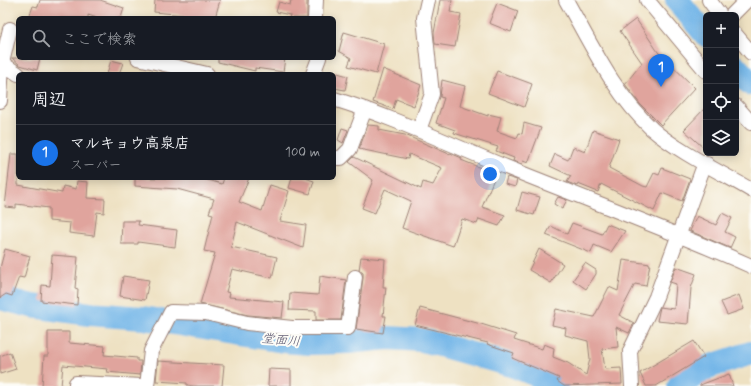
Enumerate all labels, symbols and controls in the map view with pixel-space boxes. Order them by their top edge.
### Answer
map controls [703,12,739,156]
button: + [703,12,739,48]
search box [16,16,336,60]
icon: search [30,27,52,49]
text: ここで検索 [62,30,137,50]
button: − [703,48,739,84]
pin: 1 [648,54,674,87]
button: locate [703,84,739,120]
text: 周辺 [32,89,66,111]
button: layers [703,120,739,156]
text: マルキョウ高泉店 [70,134,190,154]
text: 1 [42,144,48,161]
text: 100 m [285,144,320,161]
text: スーパー [70,157,121,174]
your location [480,164,500,184]
water label: 堂面川 [261,330,301,351]

